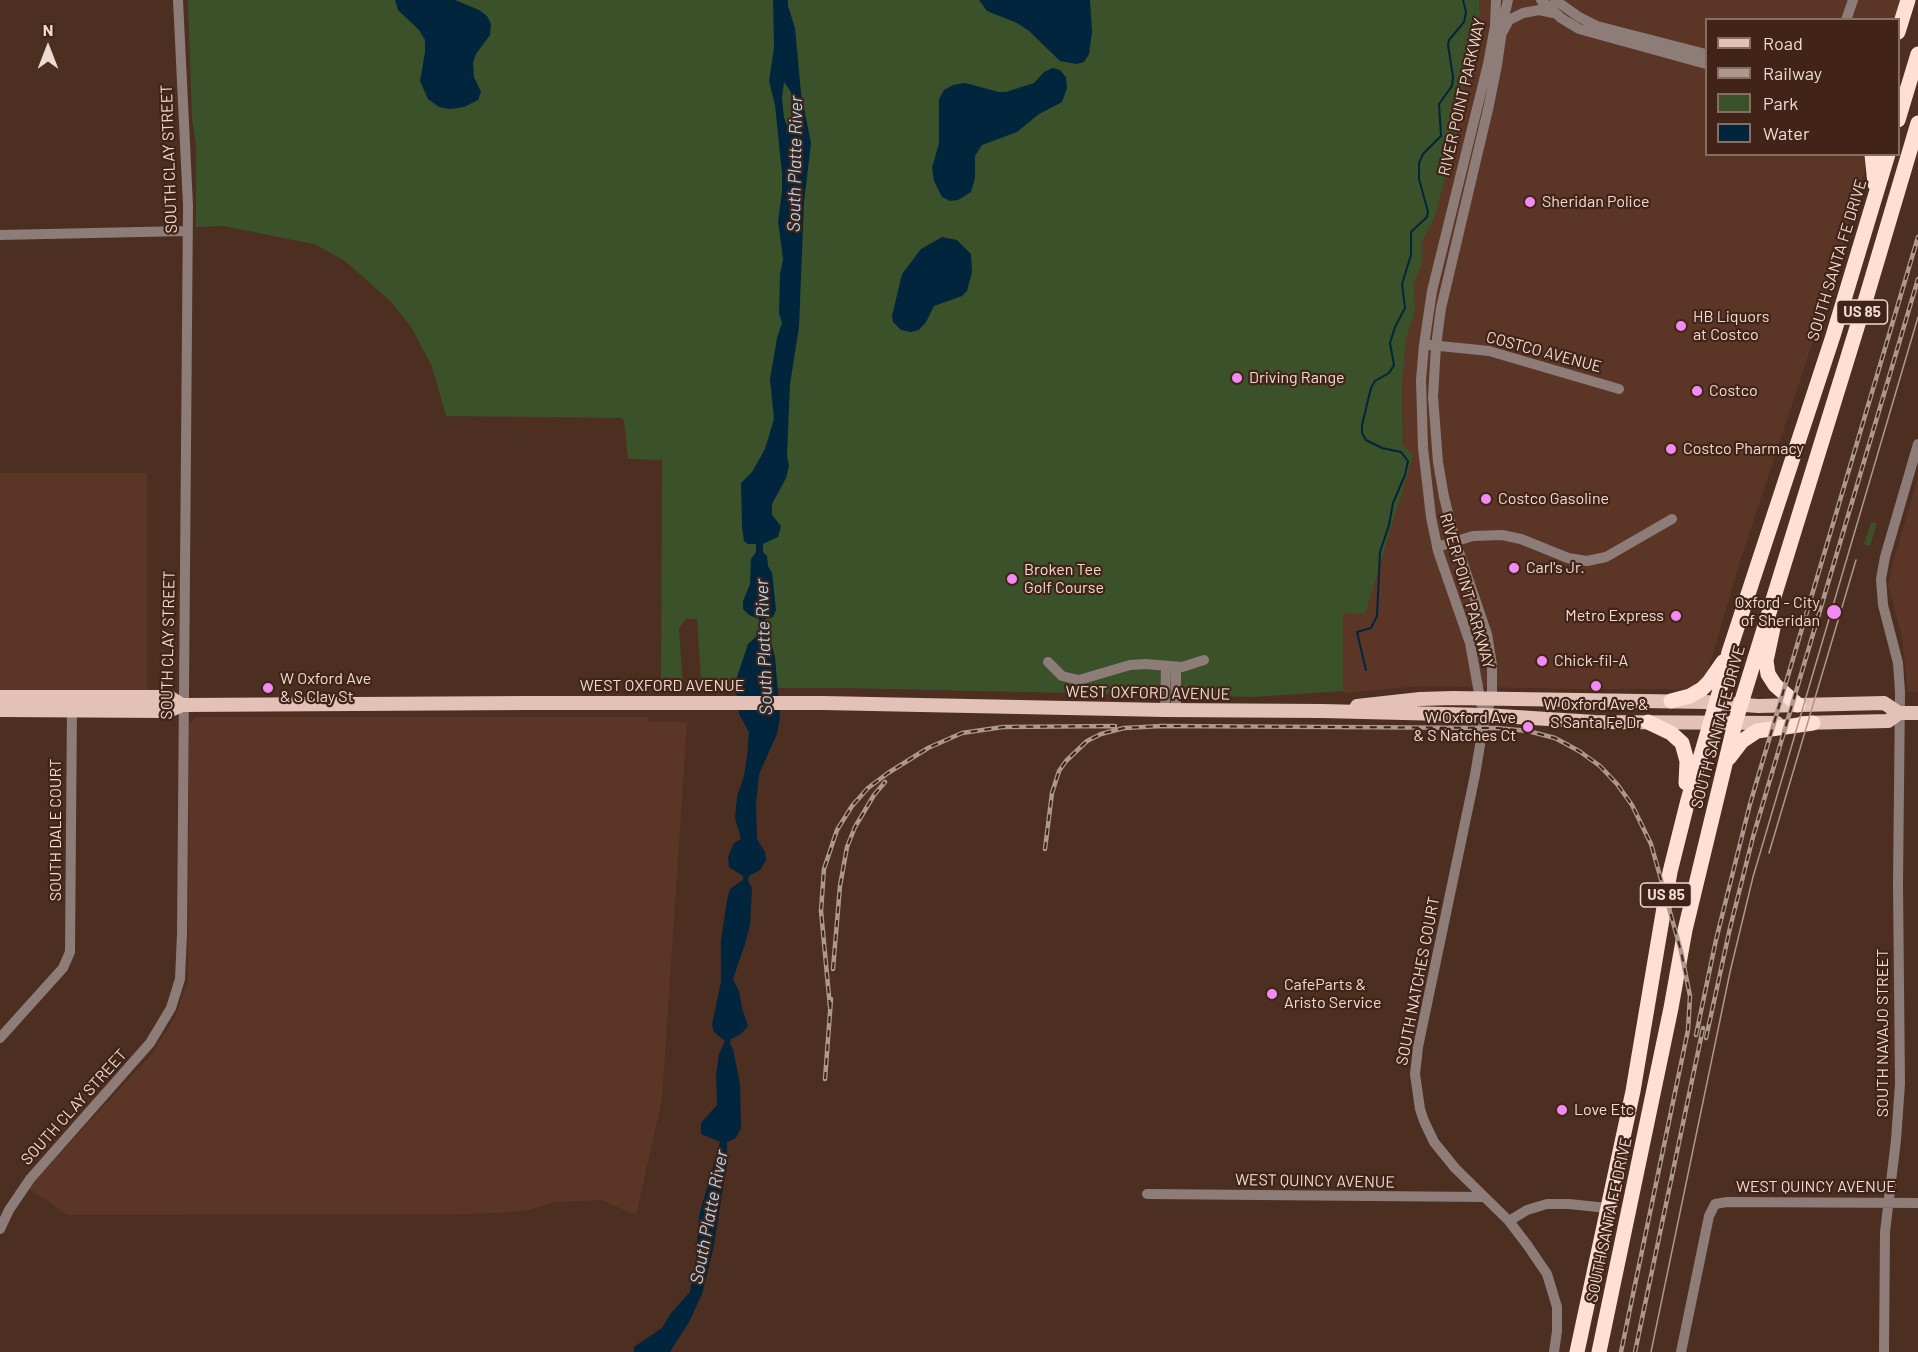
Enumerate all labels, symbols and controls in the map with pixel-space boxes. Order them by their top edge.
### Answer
street label: RIVER POINT PARKWAY [1435,16,1489,178]
north arrow [18,18,78,78]
legend [1705,18,1900,156]
text: N [43,20,53,39]
text: Road [1763,32,1803,54]
text: Railway [1763,62,1822,84]
street label: SOUTH CLAY STREET [157,84,181,234]
text: Park [1763,92,1798,114]
water label: South Platte River [783,96,807,232]
text: Water [1763,122,1810,144]
street label: SOUTH SANTA FE DRIVE [1803,177,1871,343]
place label: Sheridan Police [1542,192,1649,212]
marker: Sheridan Police [1523,195,1537,209]
road number: US 85 [1836,300,1888,324]
place label: HB Liquors at Costco [1693,307,1769,345]
marker: HB Liquors at Costco [1674,319,1688,333]
street label: COSTCO AVENUE [1484,327,1604,377]
place label: Driving Range [1249,368,1345,388]
marker: Driving Range [1230,371,1244,385]
place label: Costco [1709,381,1758,401]
marker: Costco [1690,384,1704,398]
place label: Costco Pharmacy [1683,439,1804,459]
marker: Costco Pharmacy [1664,442,1678,456]
place label: Costco Gasoline [1498,489,1609,509]
marker: Costco Gasoline [1479,492,1493,506]
street label: RIVER POINT PARKWAY [1436,511,1498,671]
place label: Carl's Jr. [1526,558,1585,578]
place label: Broken Tee Golf Course [1024,560,1104,598]
marker: Carl's Jr. [1507,561,1521,575]
street label: SOUTH CLAY STREET [157,570,179,720]
marker: Broken Tee Golf Course [1005,572,1019,586]
water label: South Platte River [751,579,777,715]
place label: Oxford - City of Sheridan [1735,593,1820,631]
marker: Oxford - City of Sheridan [1825,603,1843,621]
place label: Metro Express [1565,606,1664,626]
marker: Metro Express [1669,609,1683,623]
street label: SOUTH SANTA FE DRIVE [1687,643,1749,811]
place label: Chick-fil-A [1554,651,1628,671]
marker: Chick-fil-A [1535,654,1549,668]
place label: W Oxford Ave & S Clay St [280,669,371,707]
street label: WEST OXFORD AVENUE [580,676,744,696]
marker: W Oxford Ave & S Santa Fe Dr [1589,679,1603,693]
marker: W Oxford Ave & S Clay St [261,681,275,695]
street label: WEST OXFORD AVENUE [1066,682,1230,704]
place label: W Oxford Ave & S Santa Fe Dr [1543,695,1649,733]
place label: W Oxford Ave & S Natches Ct [1414,708,1516,746]
marker: W Oxford Ave & S Natches Ct [1521,720,1535,734]
street label: SOUTH DALE COURT [46,759,66,901]
road number: US 85 [1640,883,1692,907]
street label: SOUTH NATCHES COURT [1392,895,1444,1067]
street label: SOUTH NAVAJO STREET [1873,949,1893,1117]
place label: CafeParts & Aristo Service [1284,975,1381,1013]
marker: CafeParts & Aristo Service [1265,987,1279,1001]
street label: SOUTH CLAY STREET [17,1045,131,1169]
place label: Love Etc [1574,1100,1634,1120]
marker: Love Etc [1555,1103,1569,1117]
street label: SOUTH SANTA FE DRIVE [1582,1136,1636,1304]
water label: South Platte River [685,1148,733,1286]
street label: WEST QUINCY AVENUE [1235,1170,1395,1192]
street label: WEST QUINCY AVENUE [1736,1177,1896,1197]

